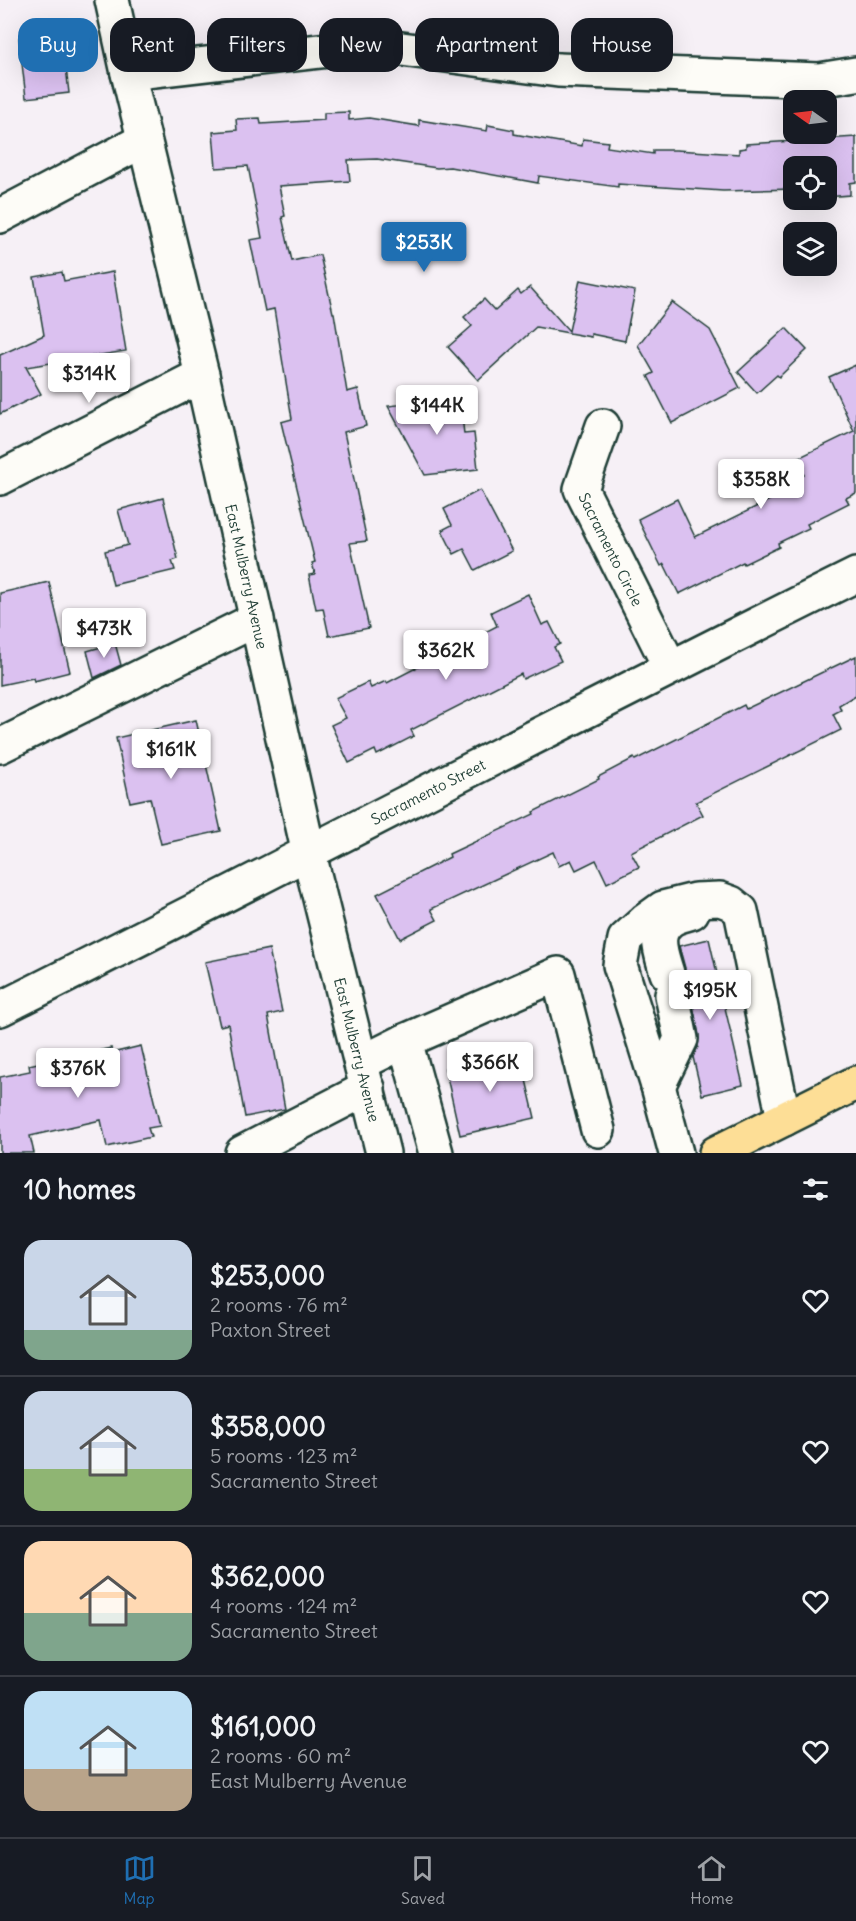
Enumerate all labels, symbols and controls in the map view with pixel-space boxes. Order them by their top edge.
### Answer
chip: Buy [18,18,98,72]
chip: Rent [110,18,195,72]
chip: Filters [207,18,307,72]
chip: New [319,18,403,72]
chip: Apartment [415,18,559,72]
chip: House [571,18,673,72]
north arrow [783,90,837,144]
map controls [783,90,837,276]
button: locate [783,156,837,210]
pin: $253K [382,222,466,273]
button: layers [783,222,837,276]
text: $253K [395,229,453,254]
pin: $314K [47,353,131,404]
text: $314K [62,360,116,385]
pin: $144K [395,385,479,436]
text: $144K [410,392,464,417]
pin: $358K [719,459,803,510]
text: $358K [732,466,790,491]
street label: Sacramento Circle [575,489,647,609]
street label: East Mulberry Avenue [222,502,272,651]
pin: $473K [62,608,146,659]
text: $473K [76,615,132,640]
pin: $362K [404,630,488,681]
text: $362K [417,637,475,662]
pin: $161K [129,729,213,780]
text: $161K [146,736,196,761]
street label: Sacramento Street [367,754,488,829]
pin: $195K [668,970,752,1021]
street label: East Mulberry Avenue [330,976,384,1124]
text: $195K [683,977,737,1002]
pin: $366K [448,1042,532,1093]
pin: $376K [36,1048,120,1099]
text: $366K [461,1049,519,1074]
text: $376K [50,1055,106,1080]
text: 10 homes [24,1173,136,1206]
icon: filters [799,1173,832,1206]
text: $253,000 [210,1259,325,1292]
icon: home [72,1264,144,1336]
icon: heart [799,1284,832,1317]
text: 2 rooms · 76 m² [210,1292,348,1317]
text: Paxton Street [210,1317,331,1342]
text: $358,000 [210,1410,326,1443]
icon: home [72,1415,144,1487]
icon: heart [799,1435,832,1468]
text: 5 rooms · 123 m² [210,1443,357,1468]
text: Sacramento Street [210,1468,378,1493]
text: $362,000 [210,1560,325,1593]
icon: home [72,1565,144,1637]
icon: heart [799,1585,832,1618]
text: 4 rooms · 124 m² [210,1593,357,1618]
text: Sacramento Street [210,1618,378,1643]
text: $161,000 [210,1710,316,1743]
icon: home [72,1715,144,1787]
icon: heart [799,1735,832,1768]
text: 2 rooms · 60 m² [210,1743,351,1768]
text: East Mulberry Avenue [210,1768,407,1793]
tab: Map [123,1852,156,1908]
tab: Saved [401,1852,445,1908]
tab: Home [690,1852,733,1908]

